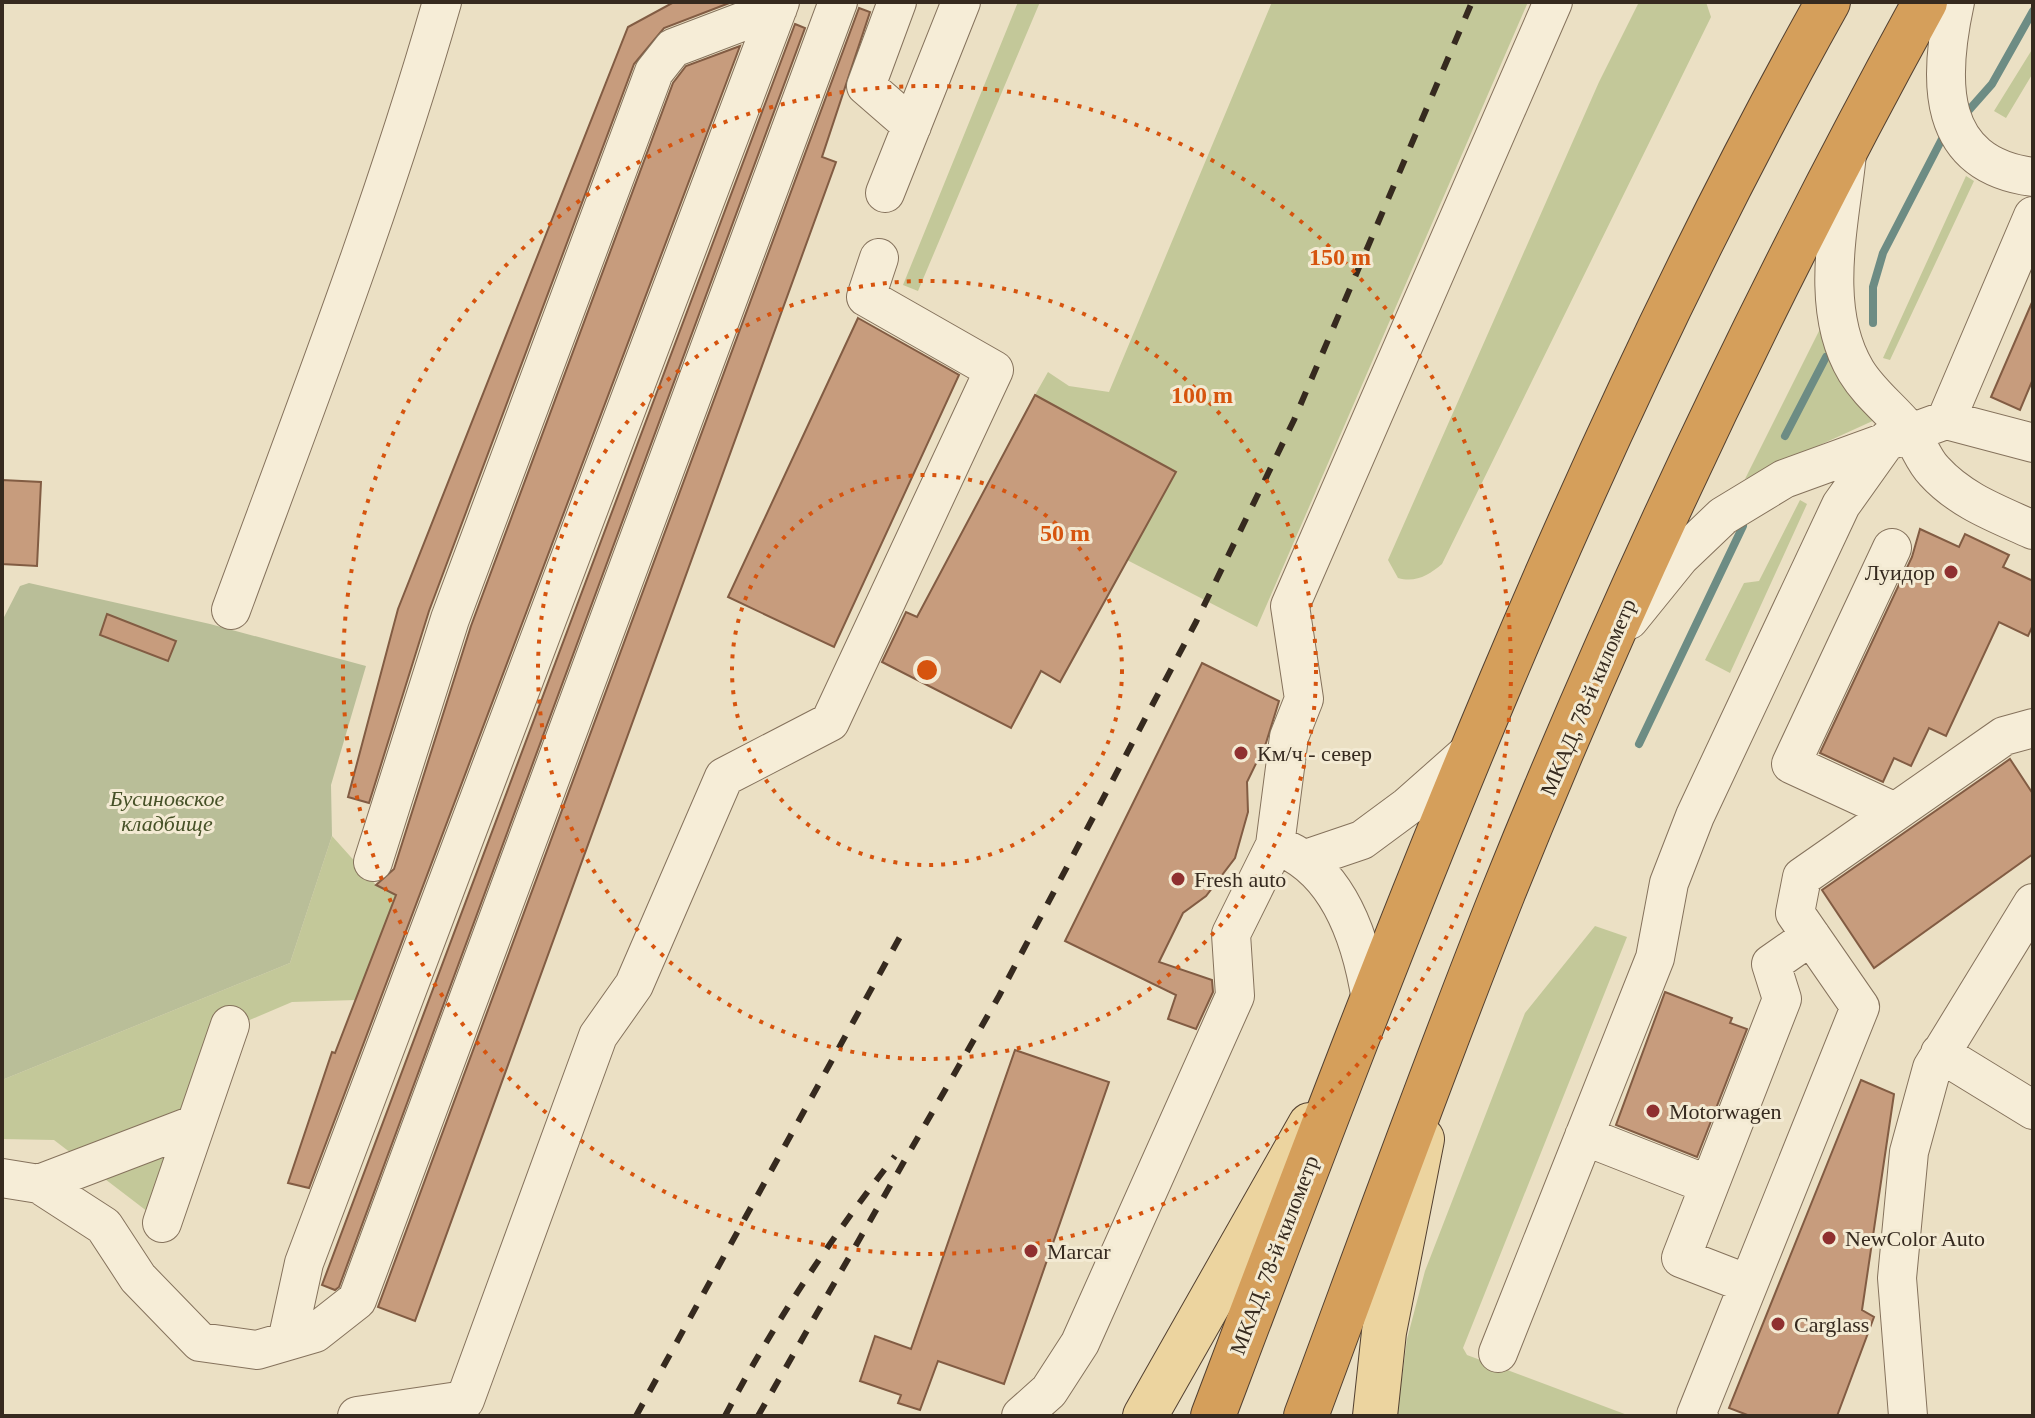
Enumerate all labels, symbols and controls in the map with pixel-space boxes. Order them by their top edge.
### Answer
text: 150 m [1309,244,1371,270]
text: 100 m [1171,382,1233,408]
text: 50 m [1040,520,1090,546]
place label: Луидор [1865,560,1935,585]
marker: Луидор [1942,563,1960,581]
street label: МКАД, 78-й километр [1535,595,1641,799]
centre of rings [913,656,941,684]
place label: Км/ч - север [1257,741,1372,766]
marker: Км/ч - север [1232,744,1250,762]
park label: Бусиновское кладбище [109,786,224,836]
place label: Fresh auto [1194,867,1286,892]
marker: Fresh auto [1169,870,1187,888]
place label: Motorwagen [1669,1099,1781,1124]
marker: Motorwagen [1644,1102,1662,1120]
street label: МКАД, 78-й километр [1224,1152,1324,1358]
place label: NewColor Auto [1845,1226,1985,1251]
marker: NewColor Auto [1820,1229,1838,1247]
place label: Marcar [1047,1239,1111,1264]
marker: Marcar [1022,1242,1040,1260]
place label: Carglass [1794,1312,1869,1337]
marker: Carglass [1769,1315,1787,1333]

